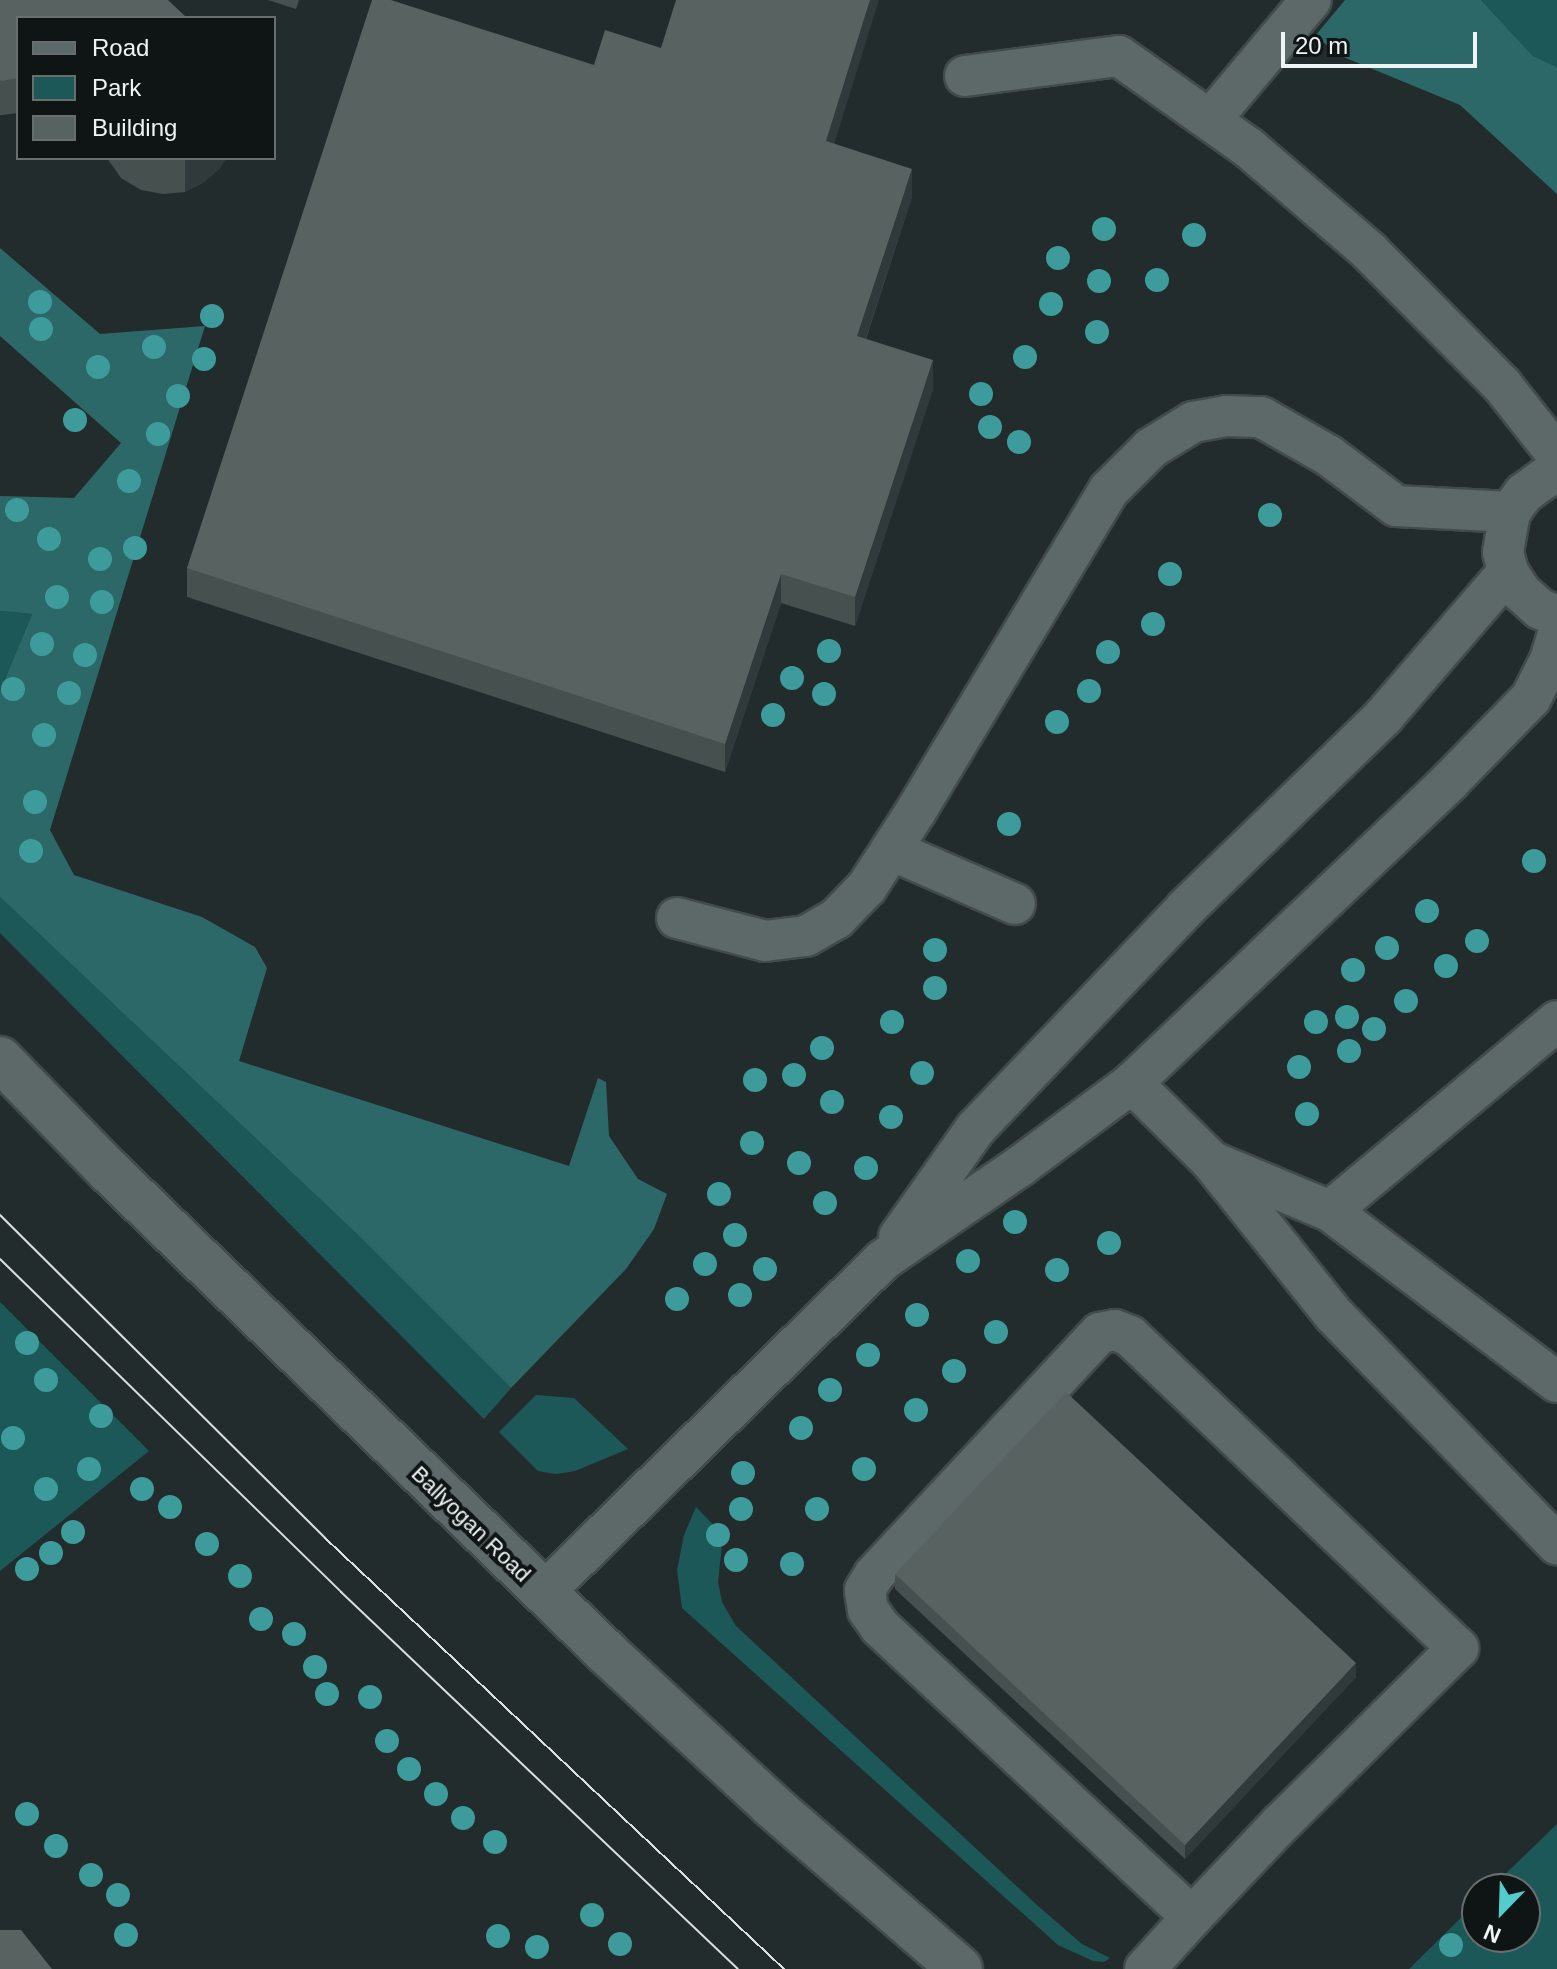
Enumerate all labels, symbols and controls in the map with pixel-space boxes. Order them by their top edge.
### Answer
legend [16,16,276,160]
scale bar [1285,16,1481,66]
text: 20 m [1295,32,1348,59]
text: Road [92,34,149,61]
text: Park [92,74,141,101]
text: Building [92,114,177,141]
street label: Ballyogan Road [406,1461,536,1587]
north arrow [1461,1873,1541,1953]
text: N [1480,1919,1504,1948]

